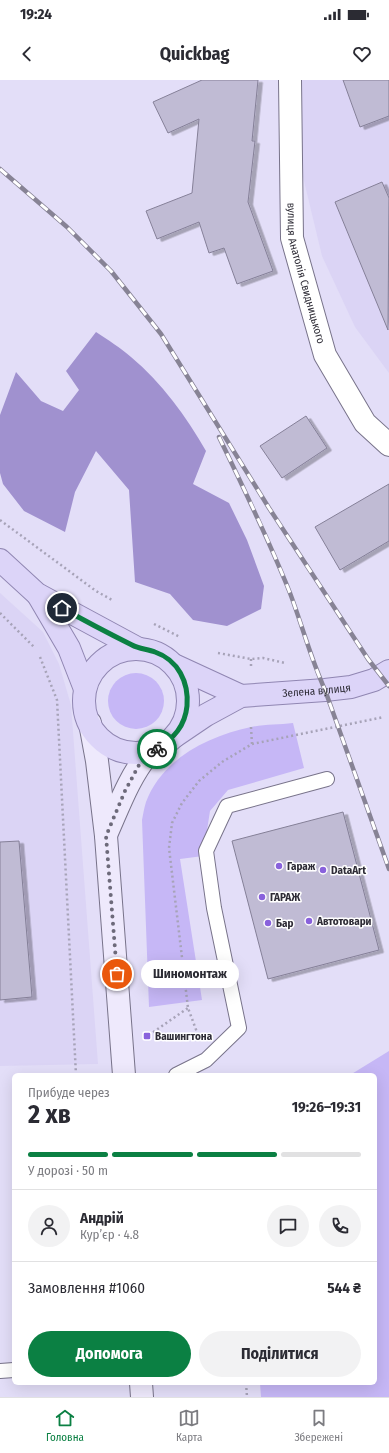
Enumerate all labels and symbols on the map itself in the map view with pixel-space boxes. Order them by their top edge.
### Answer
street label: вулиця Анатолія Свидницького [285,203,328,345]
pin [45,591,79,625]
street label: Зелена вулиця [282,681,351,700]
courier [137,729,177,769]
place label: Гараж [287,860,316,873]
marker: Гараж [274,861,284,871]
place label: DataArt [331,864,366,877]
marker: DataArt [318,865,328,875]
place label: ГАРАЖ [270,891,301,904]
marker: ГАРАЖ [257,892,267,902]
place label: Автотовари [316,915,372,928]
marker: Автотовари [304,916,314,926]
place label: Бар [276,917,293,930]
marker: Бар [263,918,273,928]
pin [100,957,134,991]
callout: Шиномонтаж [141,960,239,988]
place label: Вашингтона [155,1030,213,1043]
marker: Вашингтона [142,1031,152,1041]

